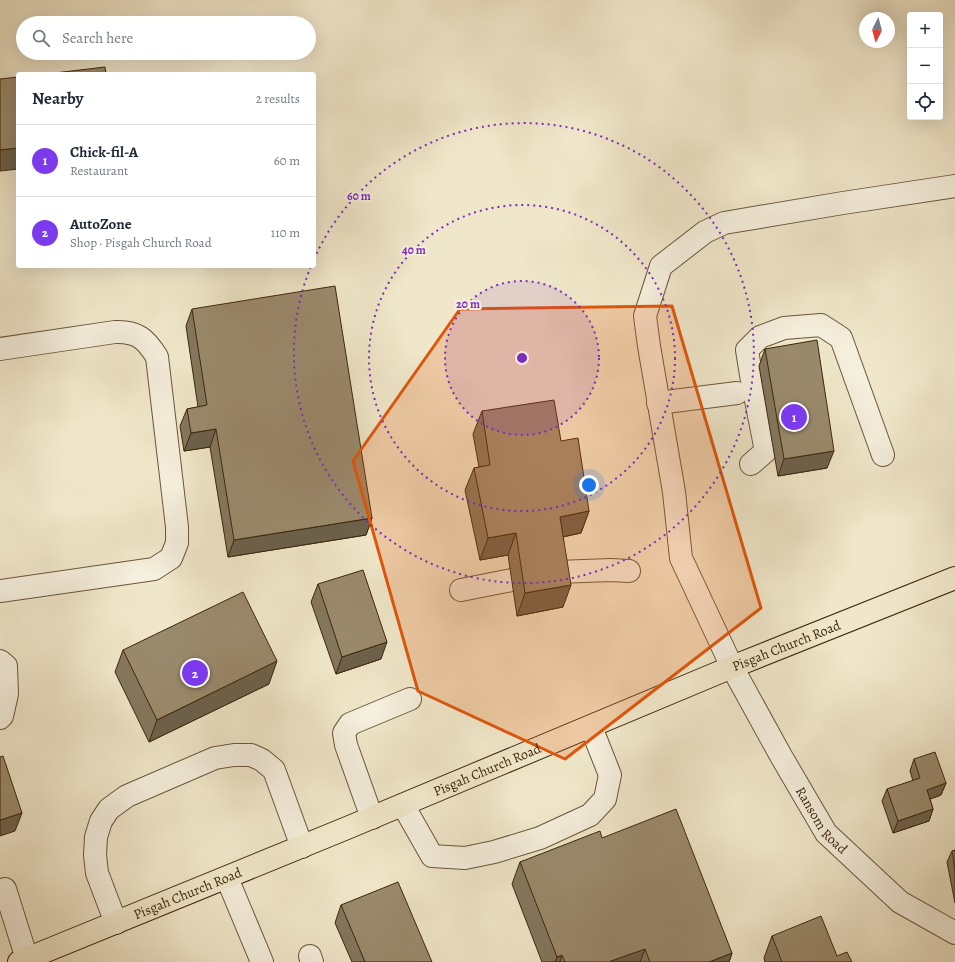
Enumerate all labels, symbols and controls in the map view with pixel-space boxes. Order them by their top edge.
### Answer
north arrow [859,12,895,48]
map controls [907,12,943,120]
button: + [907,12,943,48]
search box [16,16,316,60]
icon: search [30,27,52,49]
text: Search here [62,28,133,48]
button: − [907,48,943,84]
button: locate [907,84,943,120]
text: Nearby [32,87,83,110]
text: 2 results [256,90,300,107]
text: Chick-fil-A [70,142,138,162]
text: 1 [43,152,47,169]
text: 60 m [274,152,300,169]
text: Restaurant [70,162,128,179]
text: 60 m [347,188,371,204]
text: AutoZone [70,214,132,234]
text: 2 [42,224,48,241]
text: 110 m [271,224,300,241]
text: Shop · Pisgah Church Road [70,234,212,251]
text: 40 m [402,242,426,258]
text: 20 m [456,296,480,312]
centre of rings [515,351,529,365]
pin: 1 [781,402,807,432]
your location [579,475,599,495]
street label: Pisgah Church Road [729,615,844,676]
pin: 2 [182,658,208,688]
street label: Pisgah Church Road [430,739,544,801]
street label: Ransom Road [791,783,852,859]
street label: Pisgah Church Road [131,863,245,924]

